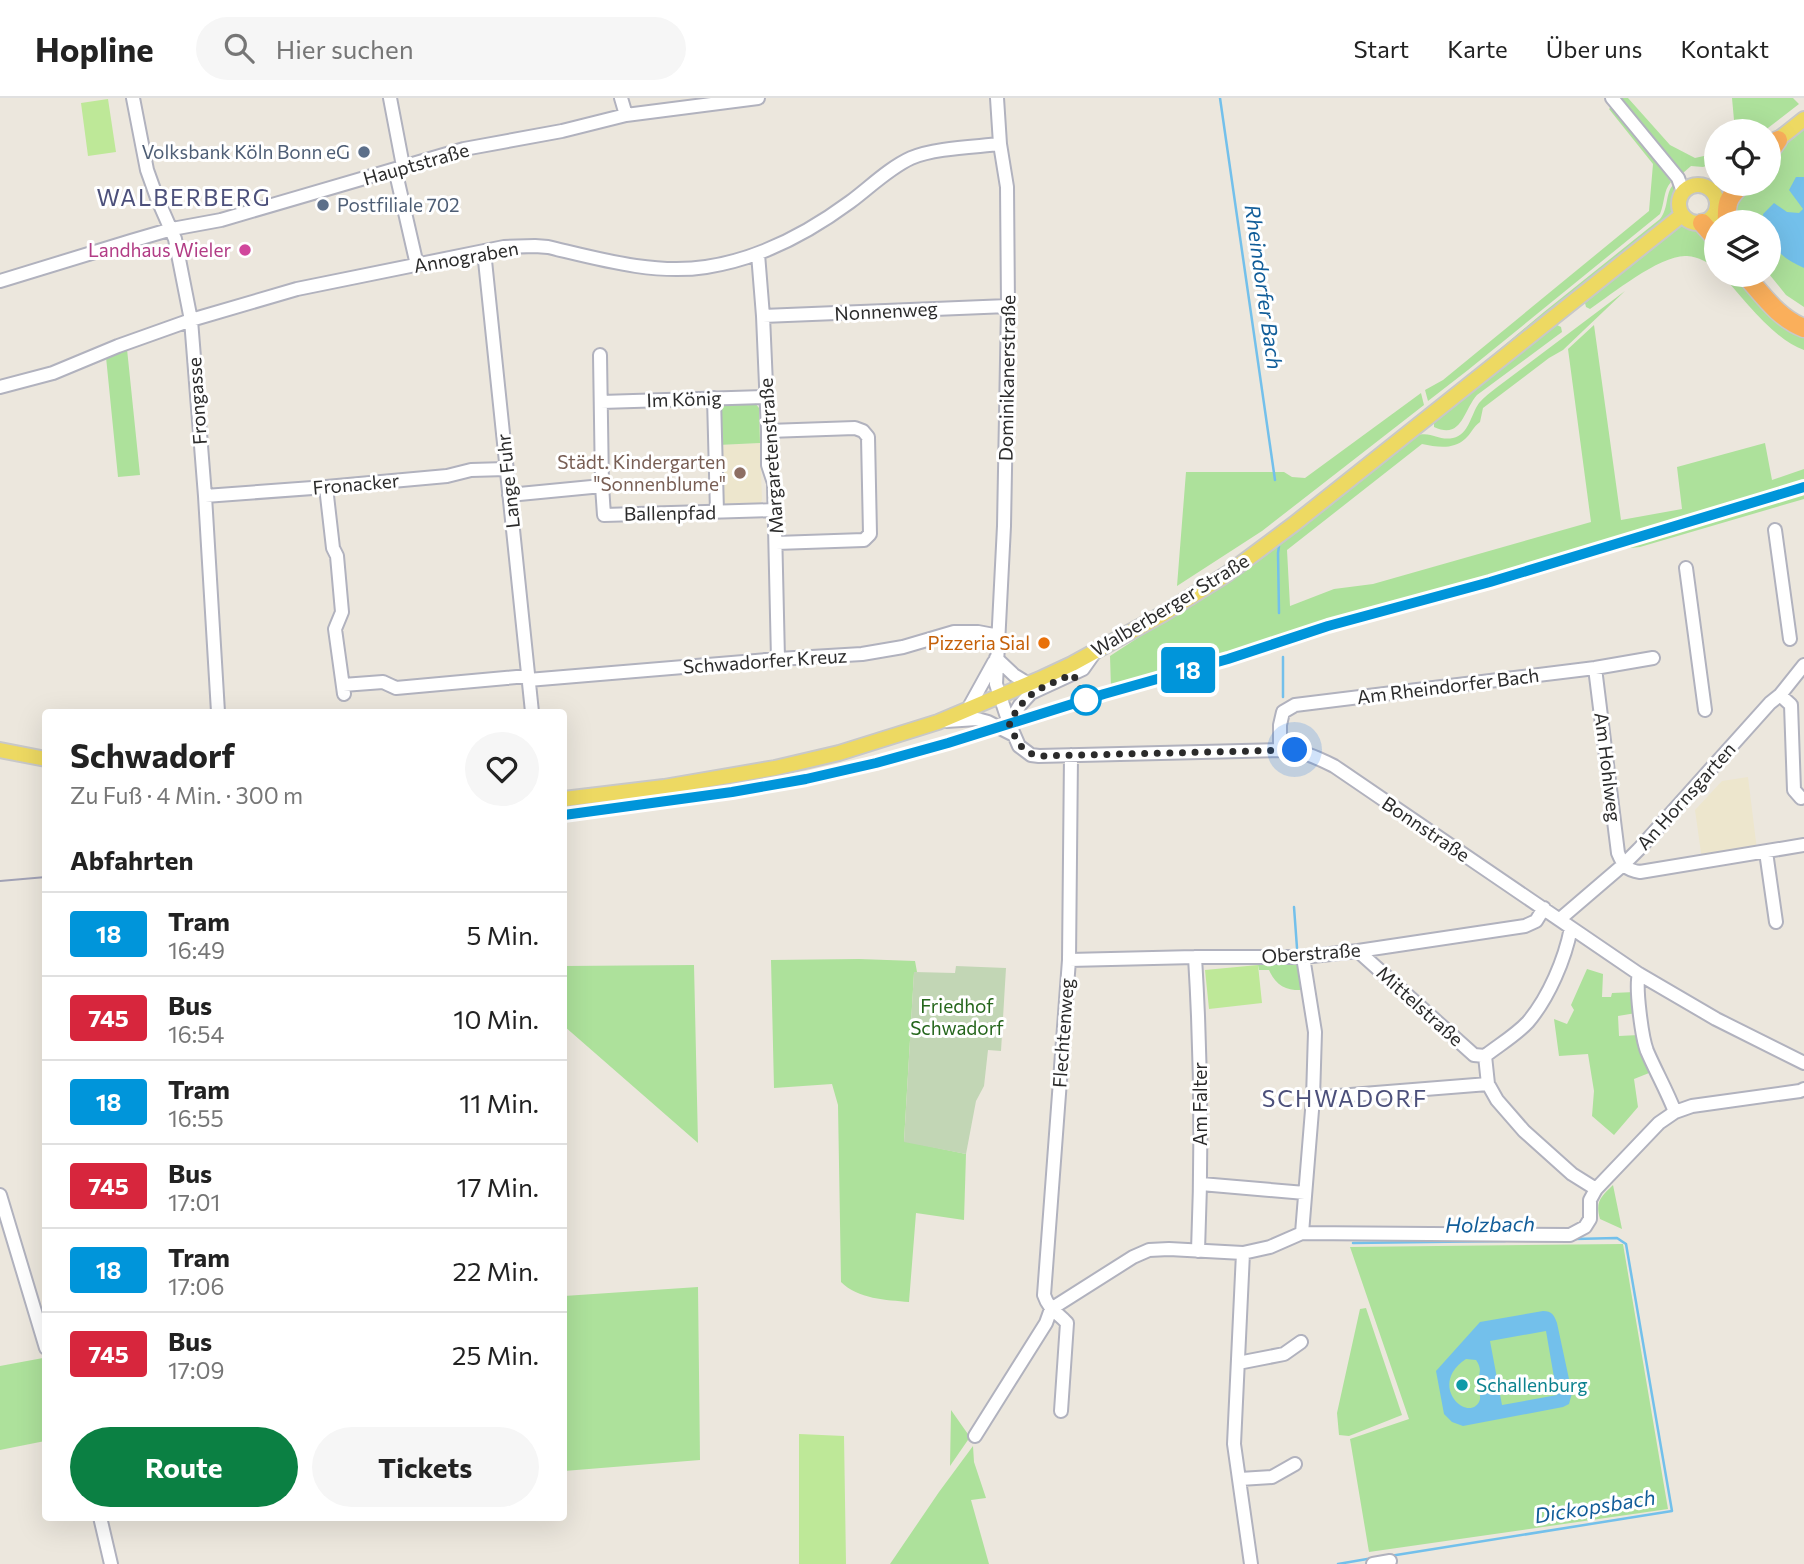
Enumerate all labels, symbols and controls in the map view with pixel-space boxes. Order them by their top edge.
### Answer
search box [196,17,686,80]
text: Hopline [35,28,154,69]
icon: search [220,29,258,67]
text: Hier suchen [276,33,414,64]
text: Start [1354,34,1409,63]
text: Karte [1447,34,1508,63]
text: Über uns [1546,34,1642,63]
text: Kontakt [1680,34,1769,63]
map controls [1704,119,1781,287]
button: locate [1704,119,1781,196]
street label: Hauptstraße [360,137,471,190]
place label: Volksbank Köln Bonn eG [141,140,350,163]
marker: Volksbank Köln Bonn eG [356,144,372,160]
district label: WALBERBERG [96,183,272,211]
place label: Postfiliale 702 [337,193,460,216]
marker: Postfiliale 702 [315,197,331,213]
water label: Rheindorfer Bach [1241,203,1288,371]
button: layers [1704,210,1781,287]
street label: Annograben [412,236,520,277]
place label: Landhaus Wieler [88,238,231,261]
marker: Landhaus Wieler [237,242,253,258]
street label: Dominikanerstraße [994,295,1019,461]
street label: Nonnenweg [834,296,938,325]
street label: Frongasse [182,357,211,445]
street label: Margaretenstraße [754,377,787,535]
street label: Im König [646,386,722,411]
street label: Lange Fuhr [491,432,524,530]
place label: Städt. Kindergarten "Sonnenblume" [557,450,726,495]
marker: Städt. Kindergarten "Sonnenblume" [732,465,748,481]
street label: Fronacker [312,468,401,499]
street label: Ballenpfad [624,500,716,525]
street label: Walberberger Straße [1087,548,1253,661]
place label: Pizzeria Sial [927,631,1030,654]
marker: Pizzeria Sial [1036,635,1052,651]
street label: Schwadorfer Kreuz [682,643,848,678]
line badge: 18 [1156,647,1220,693]
text: 18 [1175,655,1201,684]
street label: Am Rheindorfer Bach [1356,663,1540,708]
unlabelled marker [1071,685,1101,715]
street label: Am Hohlweg [1590,711,1627,823]
button: heart [465,732,539,806]
your location [1277,732,1312,767]
text: Schwadorf [70,734,235,775]
street label: An Hornsgarten [1631,737,1740,854]
text: Zu Fuß · 4 Min. · 300 m [70,781,303,809]
street label: Bonnstraße [1378,791,1474,866]
text: Abfahrten [70,844,193,875]
text: Tram [168,905,230,936]
text: 18 [96,919,121,948]
text: 5 Min. [466,919,539,950]
text: 16:49 [168,936,225,964]
street label: Oberstraße [1261,938,1361,967]
street label: Mittelstraße [1372,961,1468,1051]
street label: Flechtenweg [1047,978,1078,1088]
text: Bus [168,989,212,1020]
park label: Friedhof Schwadorf [910,994,1004,1039]
text: 745 [88,1003,129,1032]
text: 10 Min. [453,1003,539,1034]
text: 16:54 [168,1020,224,1048]
street label: Am Falter [1188,1062,1211,1146]
text: Tram [168,1073,230,1104]
district label: SCHWADORF [1262,1084,1428,1112]
text: 18 [96,1087,121,1116]
text: 11 Min. [459,1087,539,1118]
text: 16:55 [168,1104,224,1132]
text: Bus [168,1157,212,1188]
text: 745 [88,1171,129,1200]
text: 17 Min. [457,1171,539,1202]
text: 17:01 [168,1188,220,1216]
water label: Holzbach [1445,1210,1535,1237]
text: Tram [168,1241,230,1272]
text: 18 [96,1255,121,1284]
text: 22 Min. [453,1255,539,1286]
text: 17:06 [168,1272,224,1300]
text: Bus [168,1325,212,1356]
text: 745 [88,1339,129,1368]
text: 25 Min. [452,1339,539,1370]
text: 17:09 [168,1356,224,1384]
place label: Schallenburg [1476,1373,1588,1396]
marker: Schallenburg [1454,1377,1470,1393]
button: Route [70,1427,298,1507]
button: Tickets [312,1427,539,1507]
water label: Dickopsbach [1532,1484,1657,1527]

